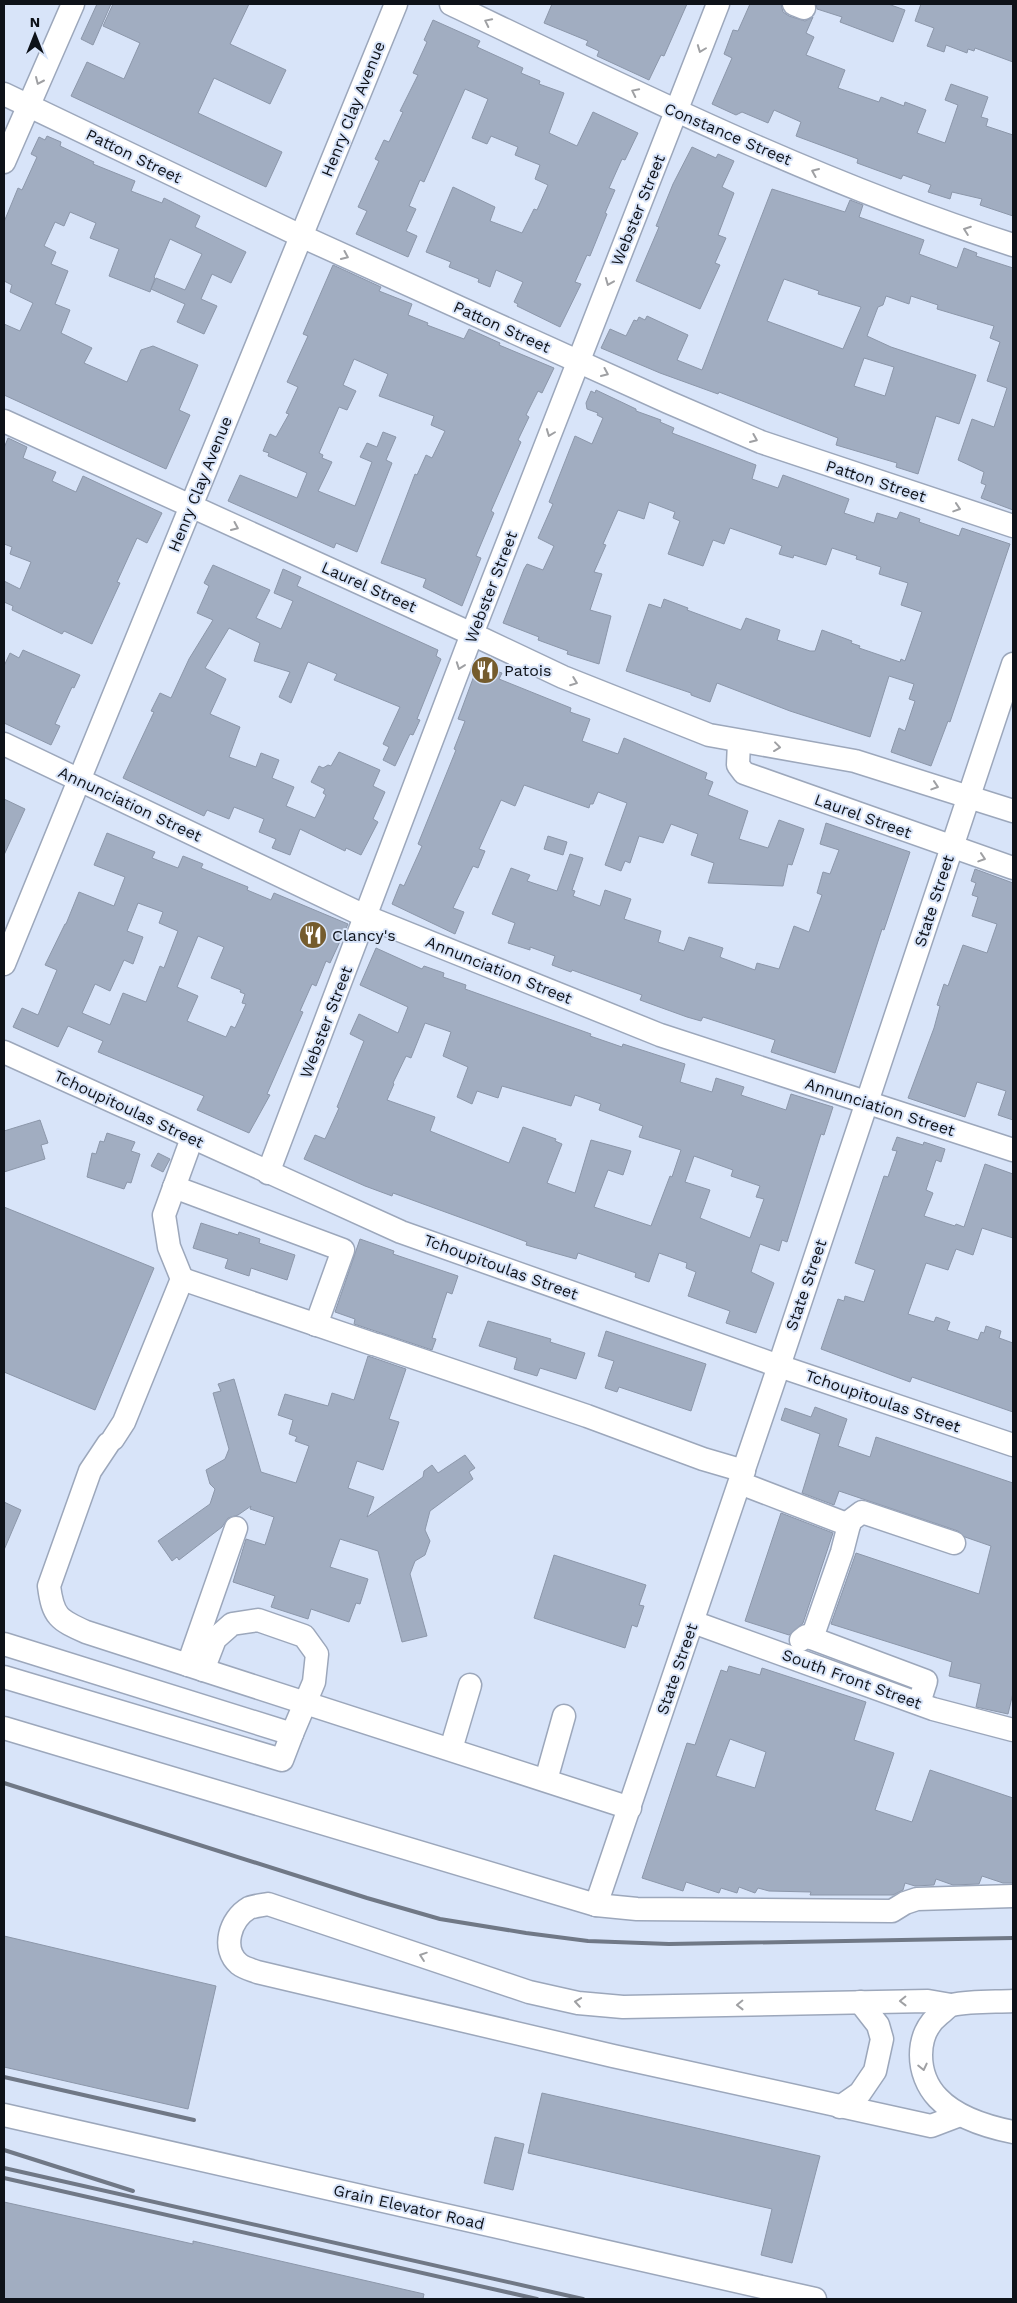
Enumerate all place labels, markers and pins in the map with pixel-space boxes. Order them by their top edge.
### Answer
restaurant icon: Patois [470,655,500,685]
place label: Patois [504,661,552,680]
restaurant icon: Clancy's [298,920,328,950]
place label: Clancy's [332,926,396,945]

